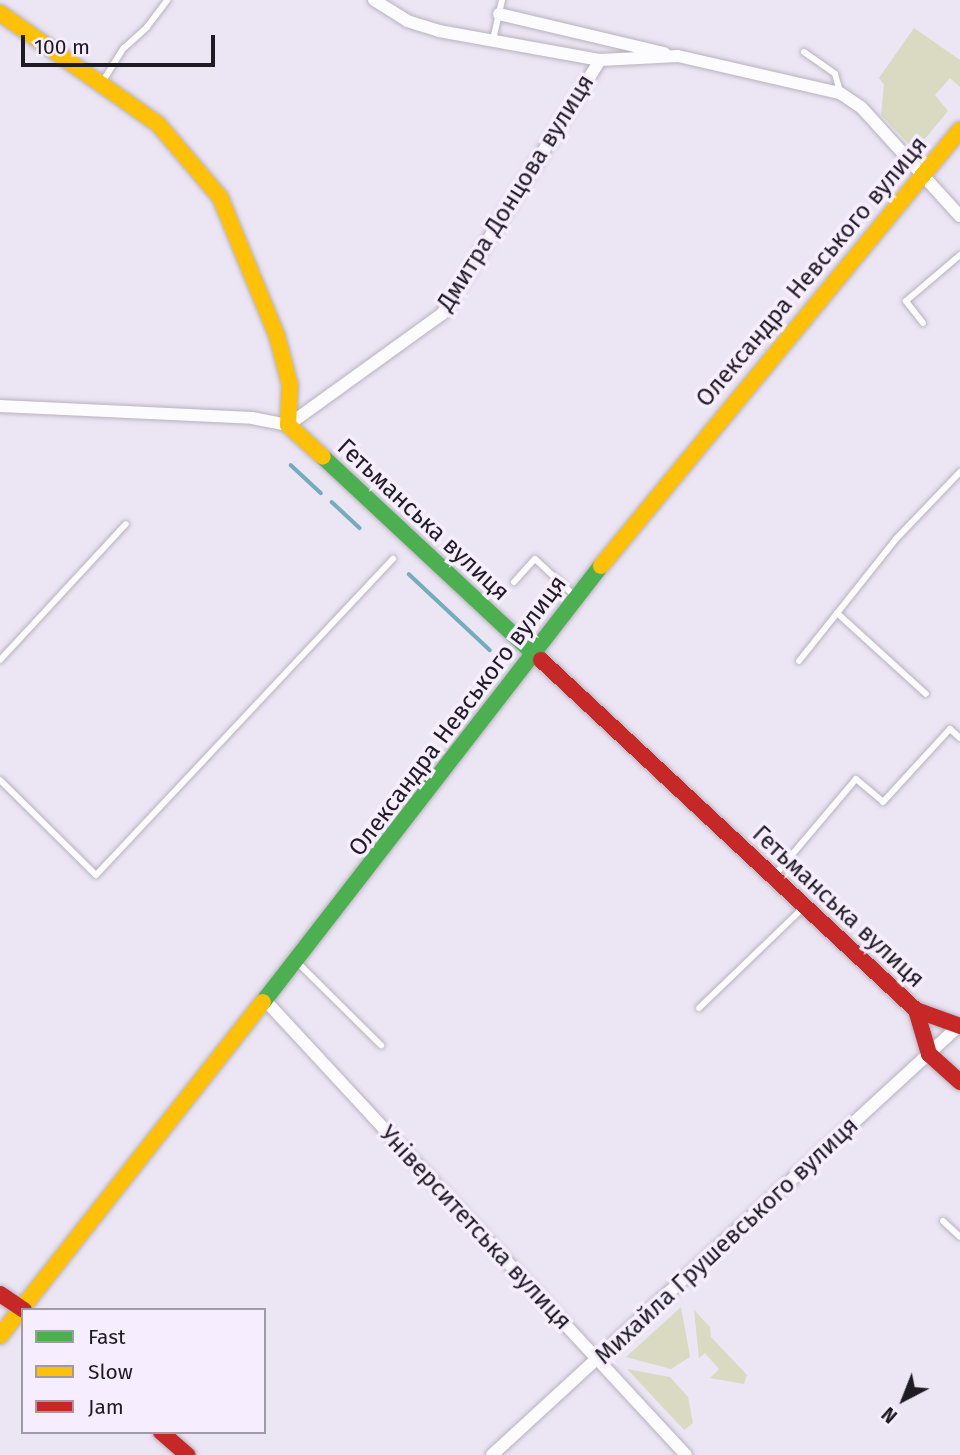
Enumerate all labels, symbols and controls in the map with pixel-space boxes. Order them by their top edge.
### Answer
scale bar [24,21,219,65]
text: 100 m [34,34,90,60]
street label: Дмитра Донцова вулиця [431,70,601,316]
street label: Олександра Невського вулиця [690,131,934,413]
street label: Гетьманська вулиця [331,433,515,607]
street label: Олександра Невського вулиця [343,570,573,862]
street label: Гетьманська вулиця [746,820,930,994]
street label: Михайла Грушевського вулиця [589,1111,865,1371]
street label: Університетська вулиця [373,1120,577,1336]
legend [21,1308,266,1434]
text: Fast [88,1324,126,1350]
text: Slow [88,1359,133,1385]
north arrow [869,1364,939,1434]
text: Jam [88,1394,124,1420]
text: N [877,1402,902,1428]

